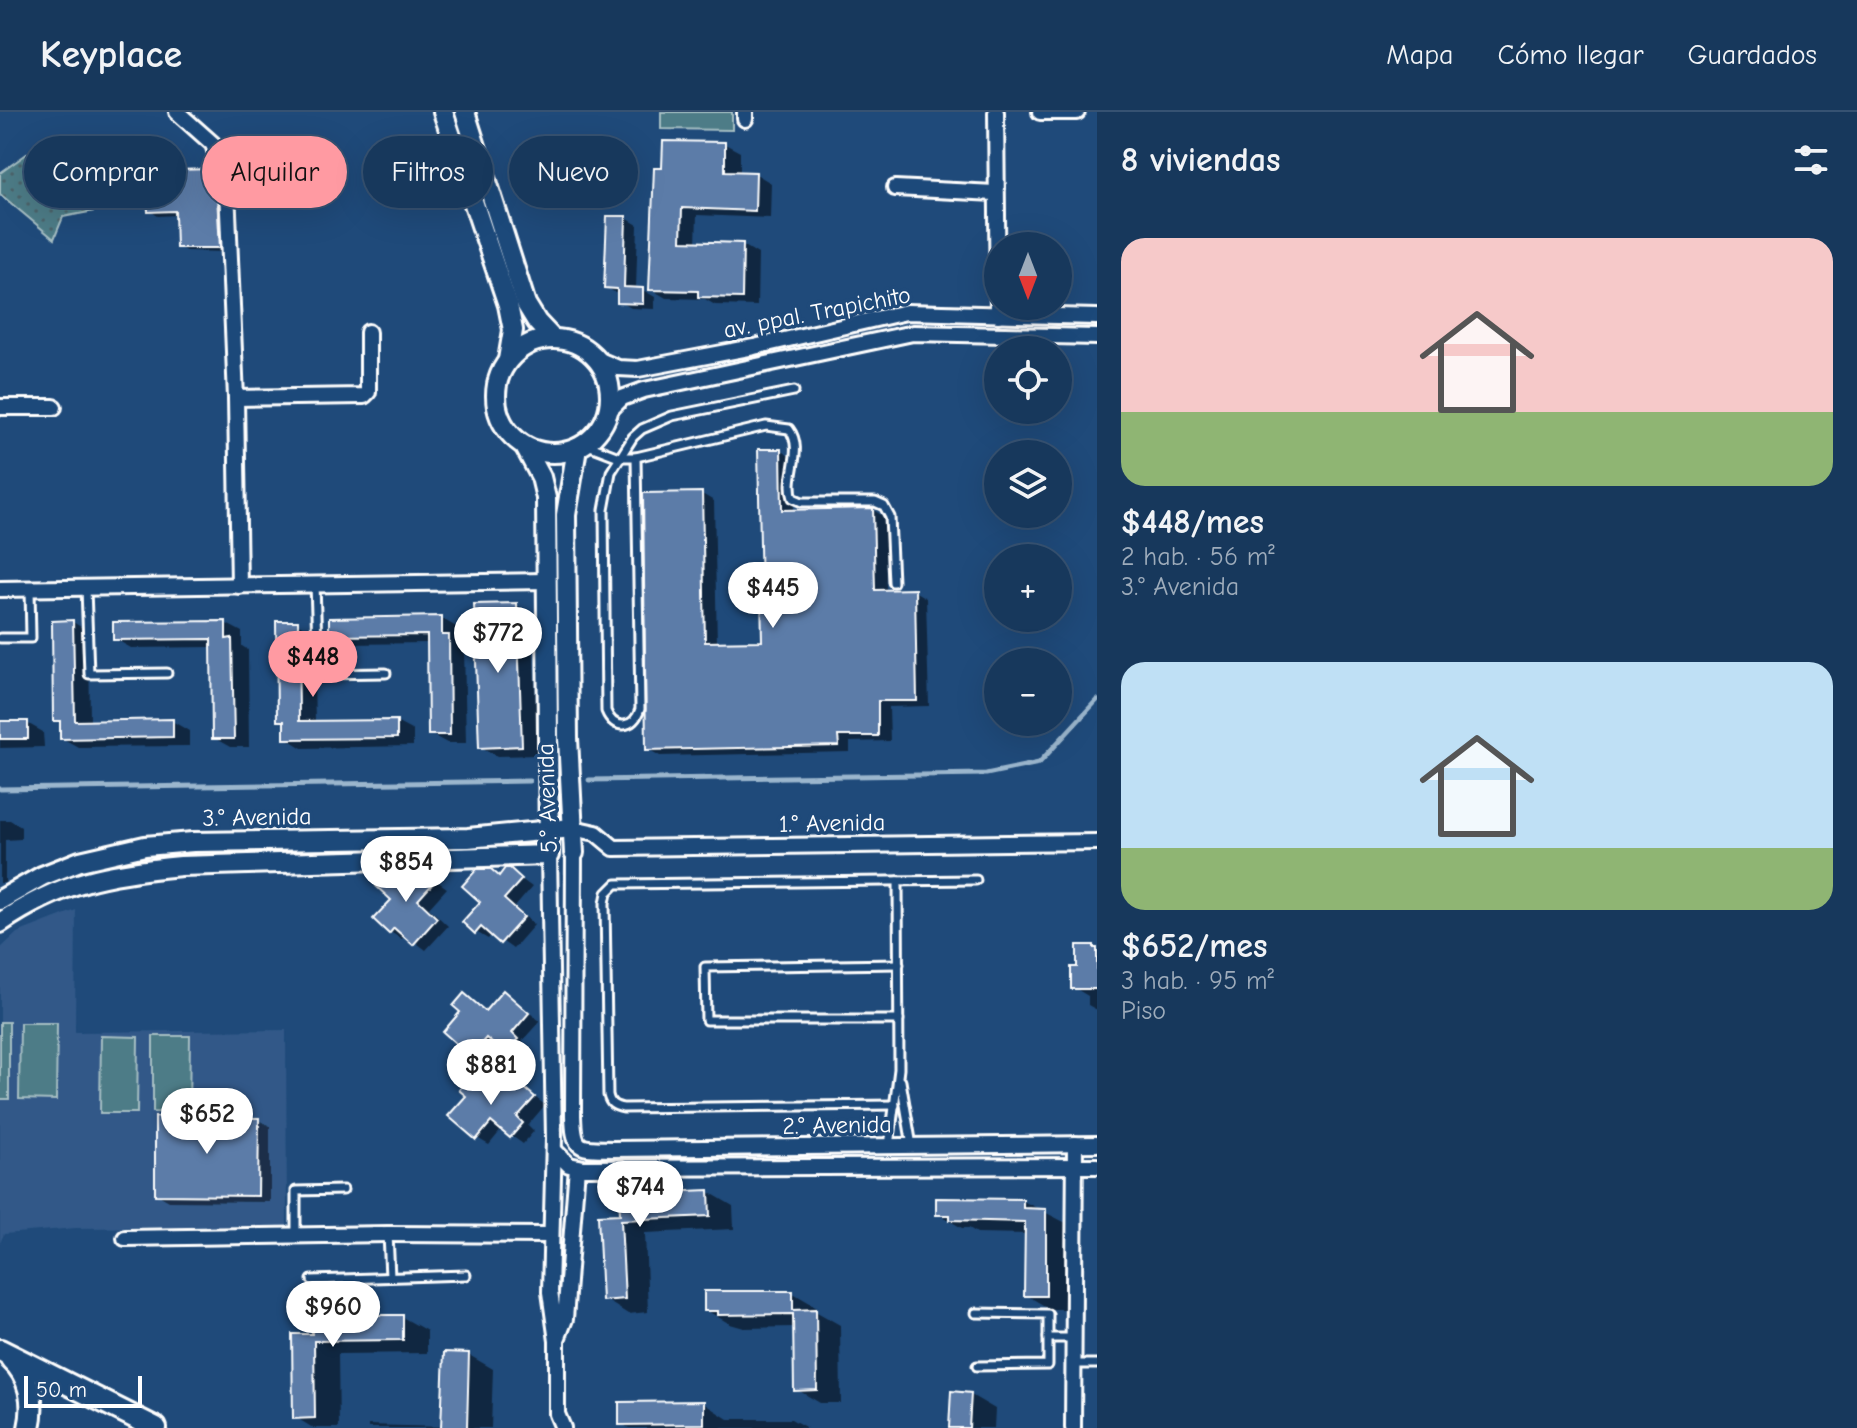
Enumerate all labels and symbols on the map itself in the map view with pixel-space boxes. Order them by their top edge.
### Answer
north arrow [984,232,1072,320]
street label: av. ppal. Trapichito [721,280,913,344]
pin: $445 [726,562,820,630]
pin: $772 [451,607,545,675]
pin: $448 [266,631,360,699]
street label: 5.° Avenida [531,743,563,853]
street label: 3.° Avenida [202,802,312,832]
street label: 1.° Avenida [779,808,885,838]
pin: $854 [359,836,453,904]
pin: $881 [444,1039,538,1107]
pin: $652 [160,1088,254,1156]
street label: 2.° Avenida [782,1110,892,1140]
pin: $744 [593,1161,687,1229]
pin: $960 [286,1281,380,1349]
scale bar [24,1372,142,1408]

